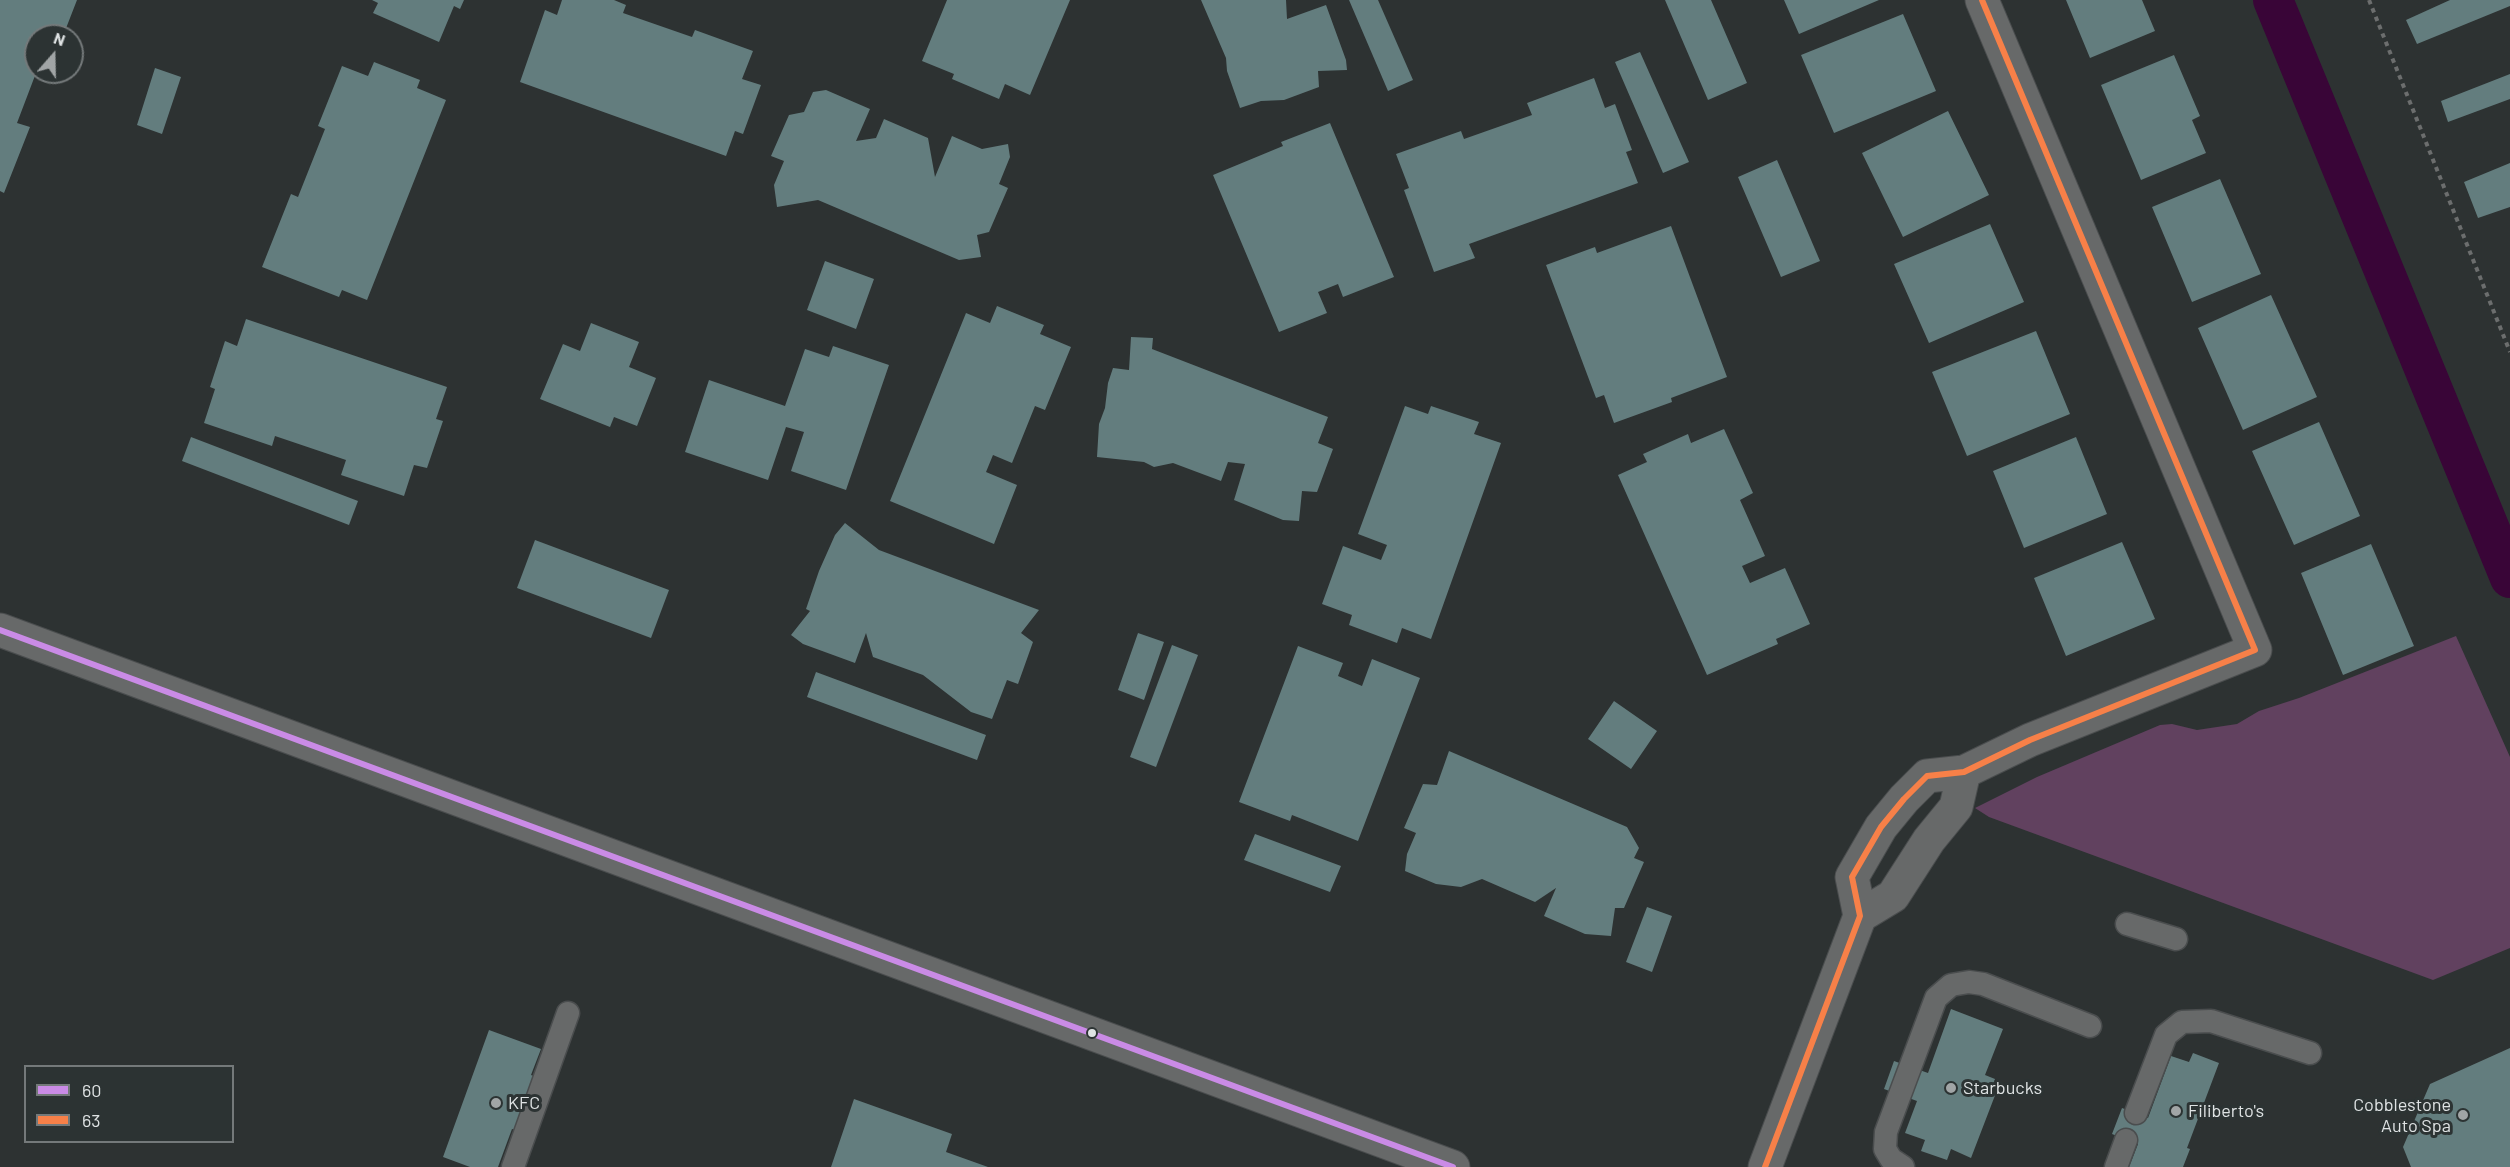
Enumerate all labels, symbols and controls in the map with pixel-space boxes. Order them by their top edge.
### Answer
north arrow [24,24,84,84]
text: N [51,28,68,49]
unlabelled marker [1086,1027,1098,1039]
legend [24,1065,234,1143]
place label: Starbucks [1963,1077,2042,1099]
text: 60 [82,1079,101,1101]
marker: Starbucks [1944,1081,1958,1095]
place label: KFC [508,1092,540,1114]
place label: Cobblestone Auto Spa [2353,1094,2451,1136]
marker: KFC [489,1096,503,1110]
place label: Filiberto's [2188,1100,2264,1122]
marker: Filiberto's [2169,1104,2183,1118]
marker: Cobblestone Auto Spa [2456,1108,2470,1122]
text: 63 [82,1109,101,1131]

